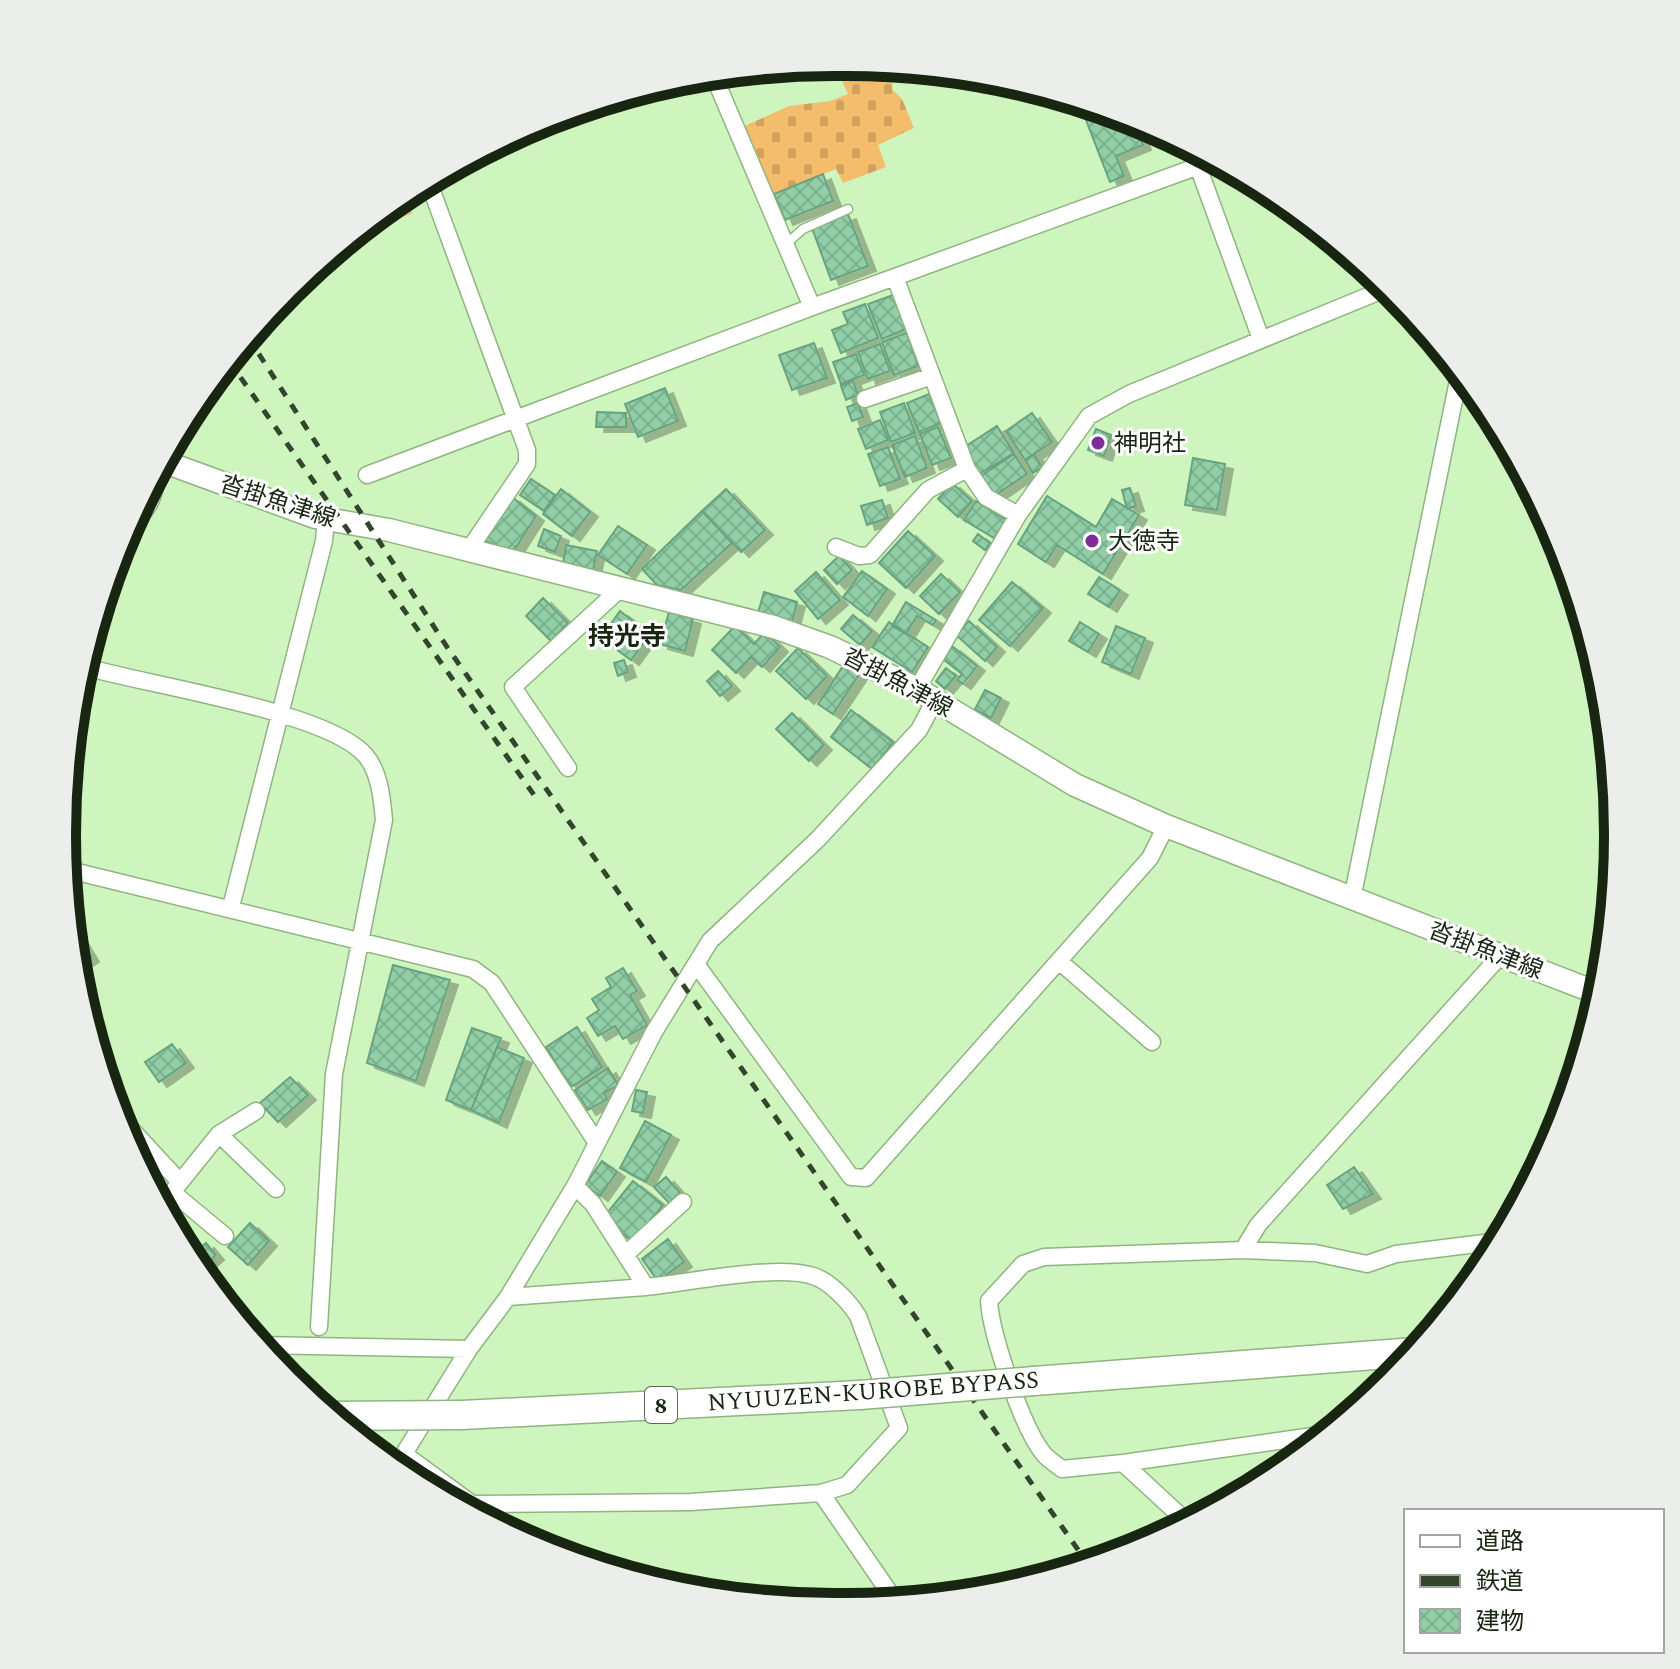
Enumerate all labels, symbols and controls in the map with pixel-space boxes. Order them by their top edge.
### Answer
place label: 神明社 [1114,426,1186,462]
marker: 神明社 [1089,434,1107,452]
street label: 沓掛魚津線 [215,466,340,538]
place label: 大徳寺 [1108,524,1180,560]
marker: 大徳寺 [1083,532,1101,550]
district label: 持光寺 [588,617,666,657]
street label: 沓掛魚津線 [836,639,959,727]
street label: 沓掛魚津線 [1423,913,1548,989]
street label: NYUUZEN-KUROBE BYPASS [706,1362,1040,1422]
road number: 8 [645,1387,677,1423]
legend [1404,1509,1664,1653]
text: 道路 [1476,1524,1524,1560]
text: 鉄道 [1476,1564,1524,1600]
text: 建物 [1476,1604,1524,1640]

